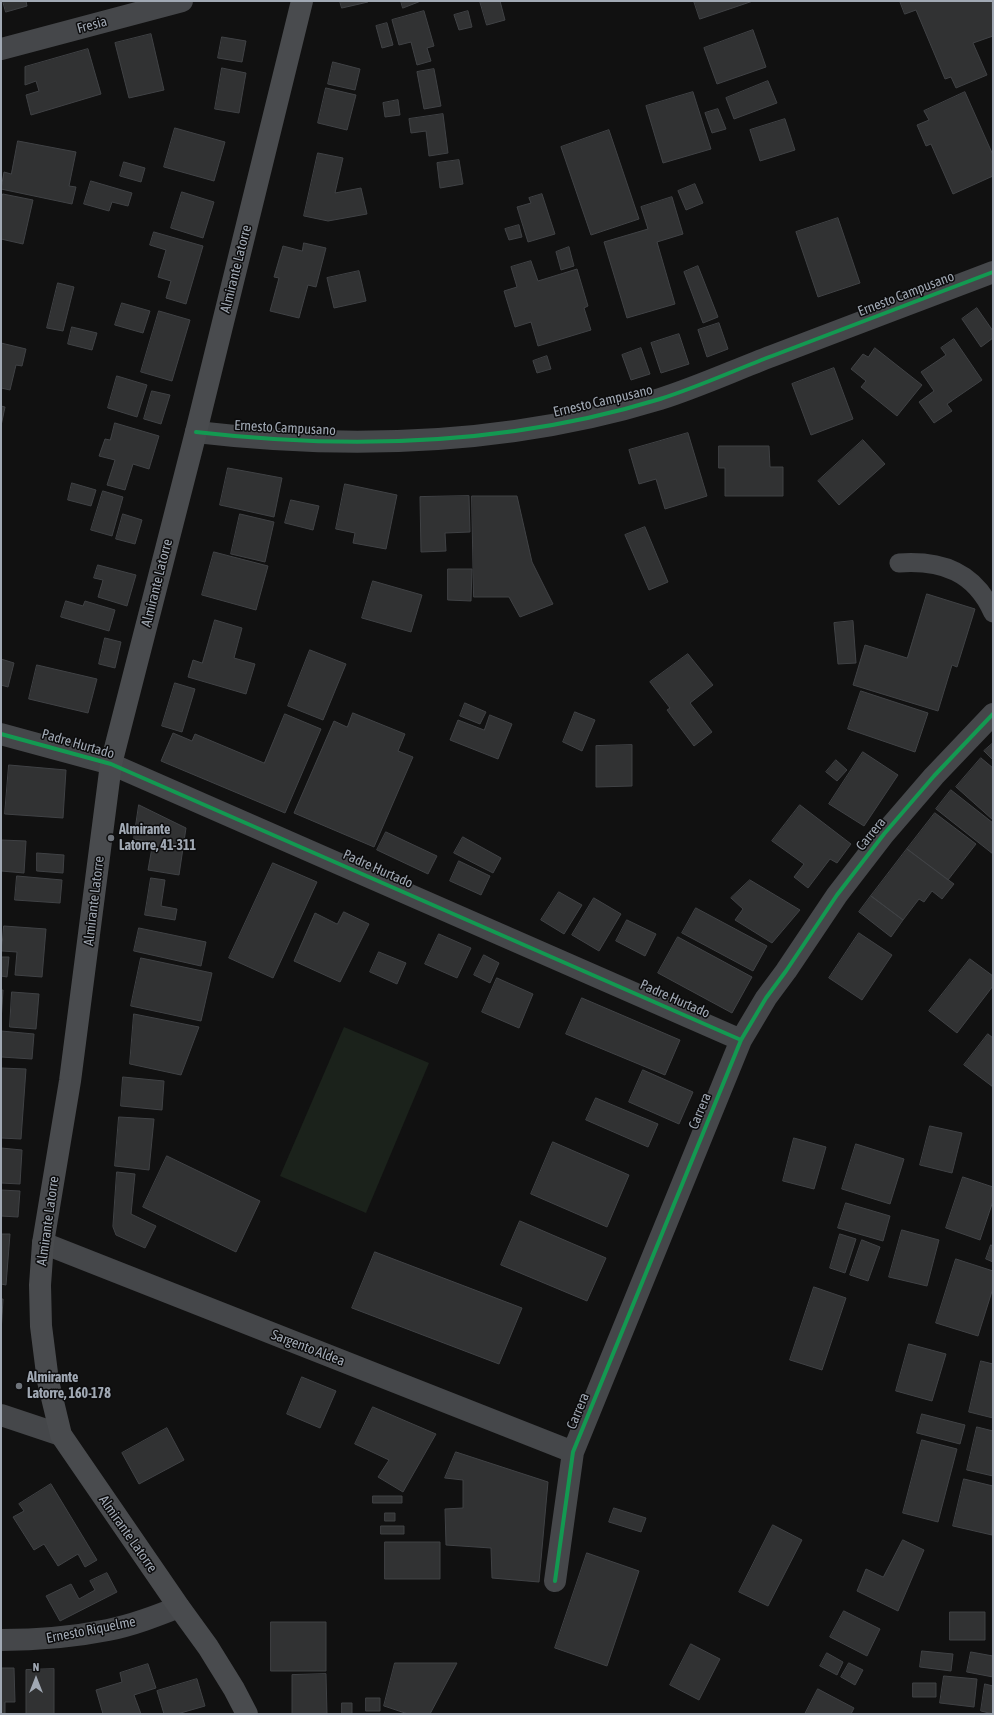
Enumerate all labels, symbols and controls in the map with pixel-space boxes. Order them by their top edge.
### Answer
street label: Fresia [75,13,109,37]
street label: Almirante Latorre [217,223,255,315]
street label: Ernesto Campusano [856,268,956,320]
street label: Ernesto Campusano [552,381,654,421]
street label: Ernesto Campusano [234,417,336,439]
street label: Almirante Latorre [138,537,176,629]
street label: Padre Hurtado [40,726,116,762]
street label: Carrera [853,814,889,854]
place label: Almirante Latorre, 41-311 [119,822,196,854]
marker: Almirante Latorre, 41-311 [106,833,116,843]
street label: Padre Hurtado [340,846,416,892]
street label: Almirante Latorre [80,855,108,947]
street label: Padre Hurtado [637,976,713,1022]
street label: Carrera [685,1090,715,1132]
street label: Almirante Latorre [33,1175,63,1267]
street label: Sargento Aldea [269,1326,347,1370]
place label: Almirante Latorre, 160-178 [27,1370,111,1402]
marker: Almirante Latorre, 160-178 [14,1381,24,1391]
street label: Carrera [563,1390,593,1432]
street label: Almirante Latorre [95,1492,161,1576]
street label: Ernesto Riquelme [45,1613,137,1647]
north arrow [16,1659,56,1699]
text: N [33,1661,39,1673]

